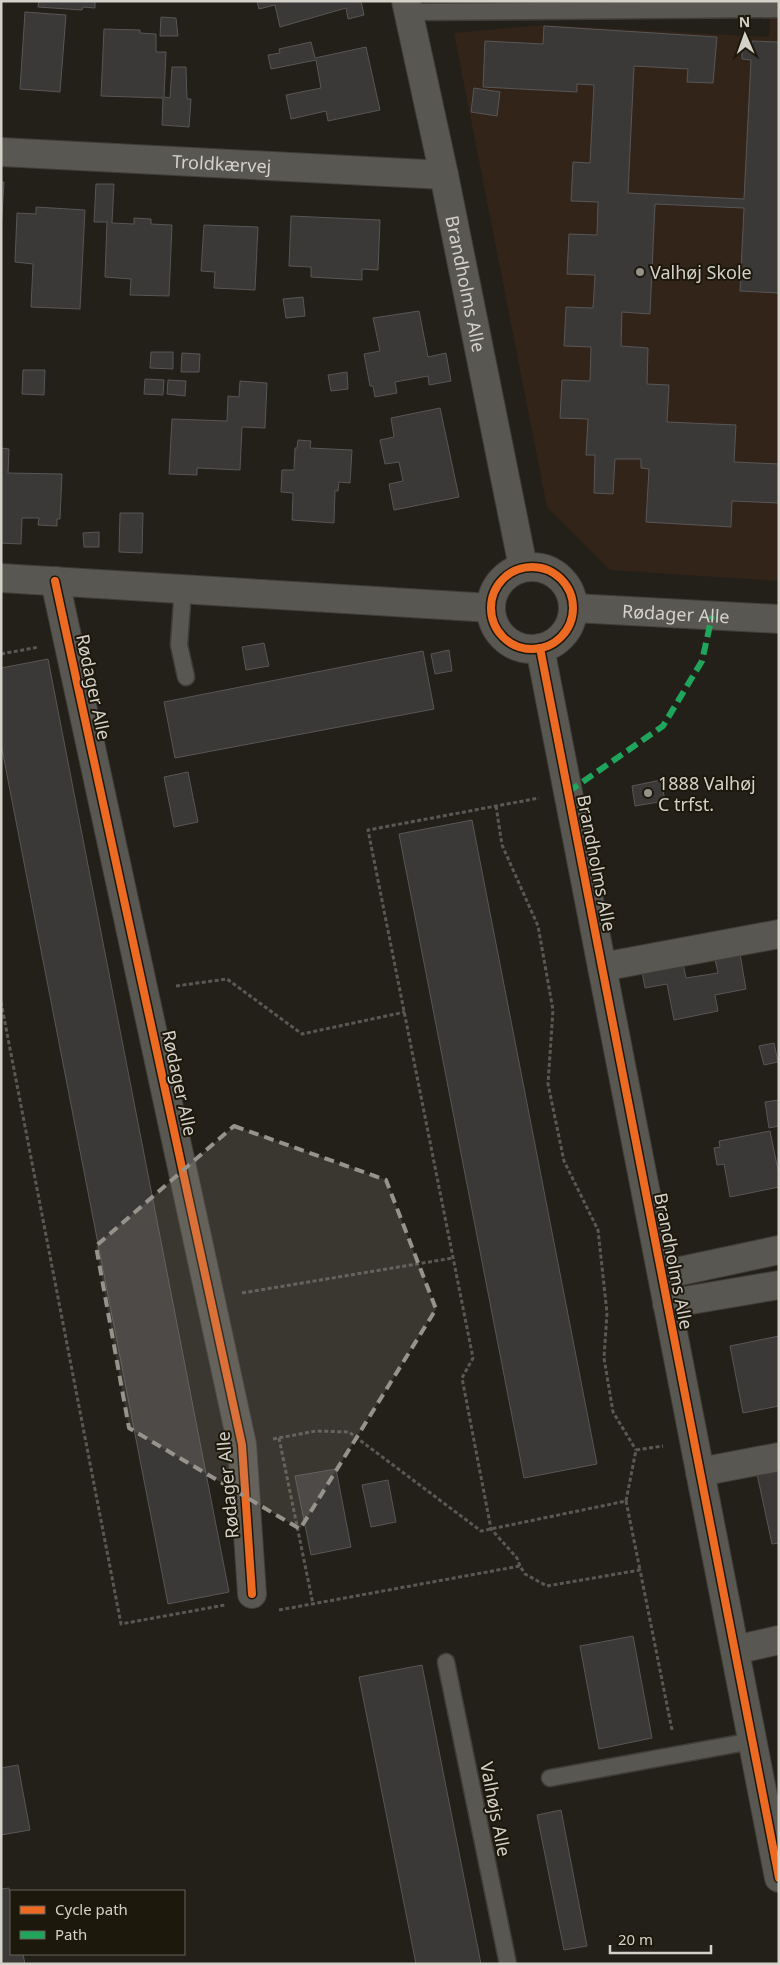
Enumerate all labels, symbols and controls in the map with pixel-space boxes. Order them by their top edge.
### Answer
north arrow [720,10,770,60]
text: N [739,12,751,31]
street label: Troldkærvej [171,149,272,178]
street label: Brandholms Alle [440,213,491,354]
place label: Valhøj Skole [650,260,752,284]
marker: Valhøj Skole [634,266,646,278]
street label: Rødager Alle [621,599,730,628]
street label: Rødager Alle [71,632,117,742]
place label: 1888 Valhøj C trfst. [658,771,756,816]
marker: 1888 Valhøj C trfst. [642,787,654,799]
street label: Brandholms Alle [572,793,622,933]
street label: Rødager Alle [157,1028,203,1138]
street label: Brandholms Alle [649,1191,699,1331]
street label: Rødager Alle [210,1430,244,1540]
street label: Valhøjs Alle [475,1760,517,1858]
legend [10,1890,185,1955]
text: Cycle path [55,1899,128,1919]
scale bar [610,1922,711,1954]
text: Path [55,1924,87,1944]
text: 20 m [618,1929,653,1949]

